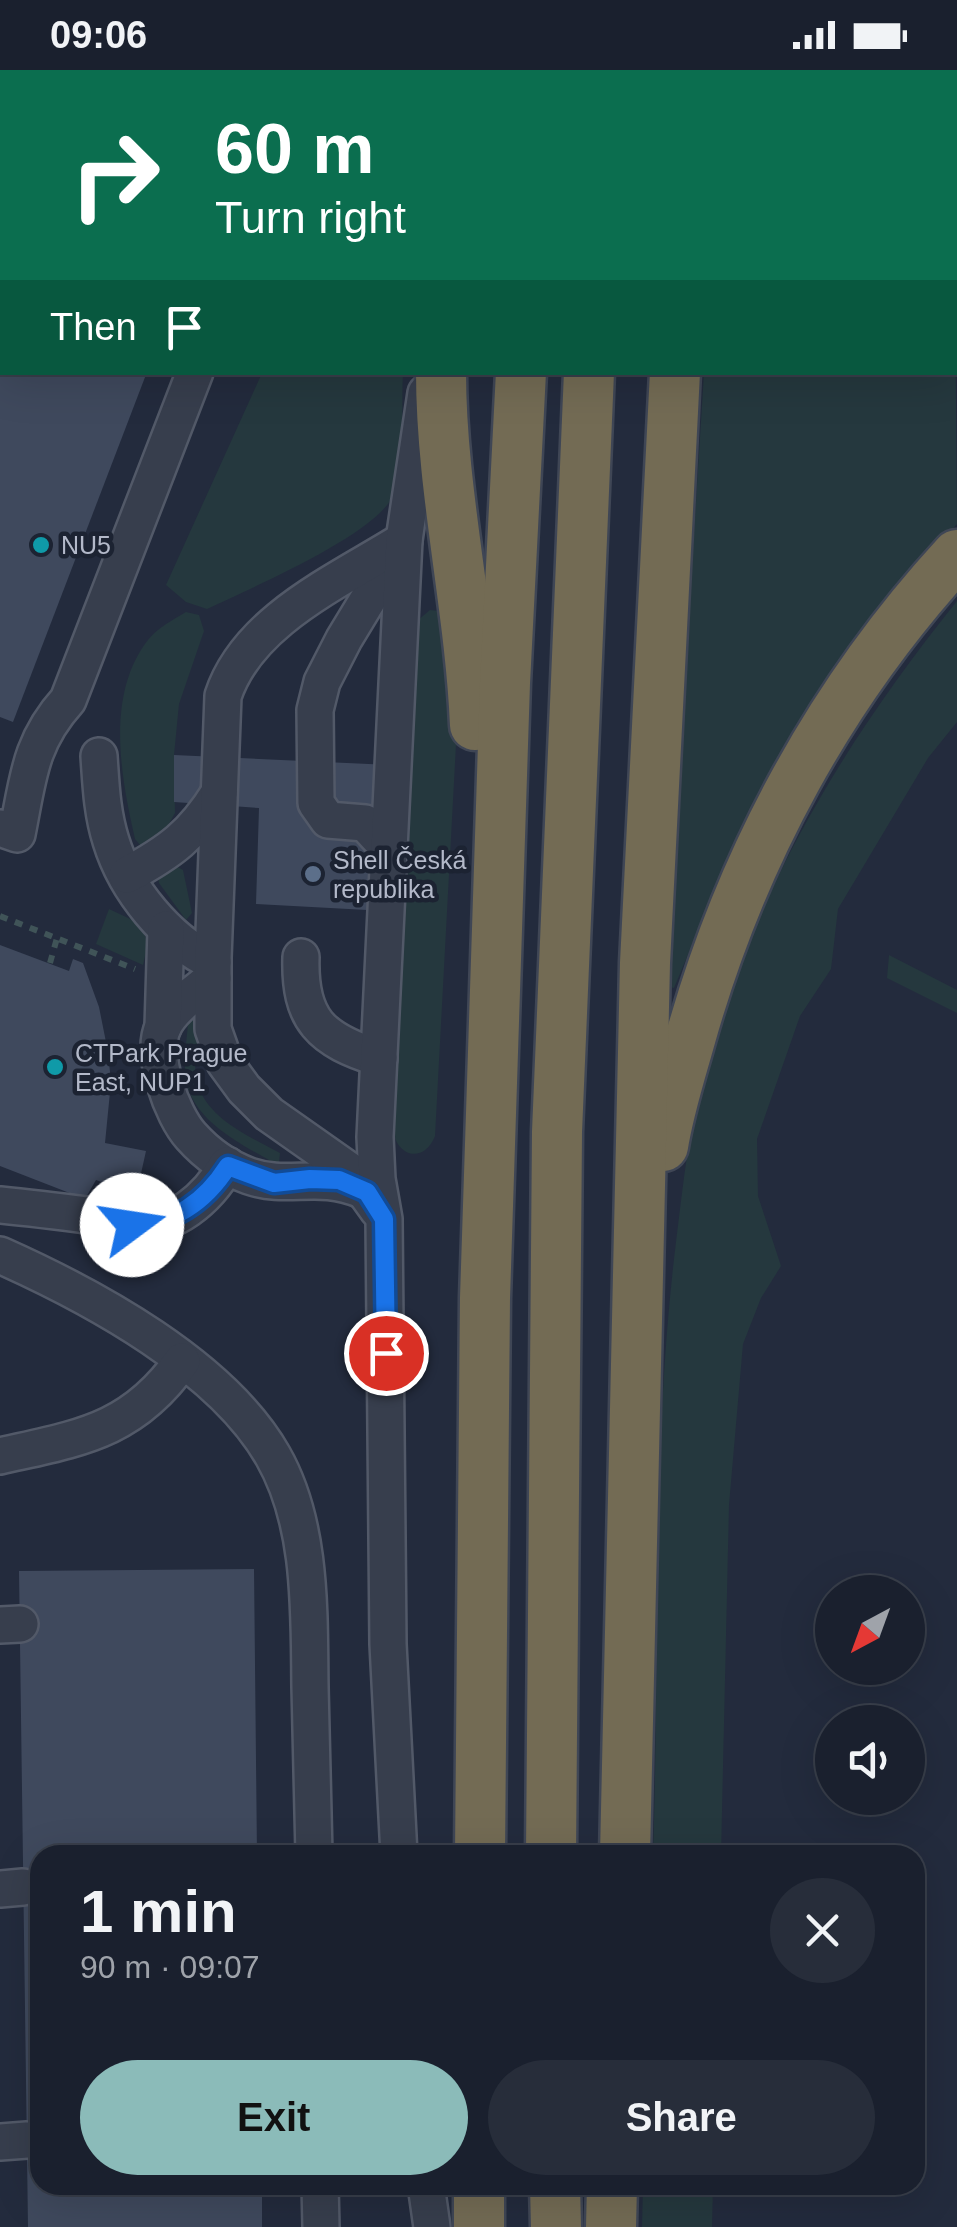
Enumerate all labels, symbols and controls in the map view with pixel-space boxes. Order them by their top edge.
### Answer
text: 09:06 [50,14,147,56]
icon: right [50,110,180,240]
text: 60 m [215,110,375,188]
text: Turn right [215,192,406,243]
icon: arrive [157,300,212,355]
text: Then [50,306,137,348]
place label: NU5 [61,531,111,559]
marker: NU5 [30,534,52,556]
place label: Shell Česká republika [333,846,466,903]
marker: Shell Česká republika [302,863,324,885]
place label: CTPark Prague East, NUP1 [75,1039,247,1096]
marker: CTPark Prague East, NUP1 [44,1056,66,1078]
position arrow [80,1173,184,1277]
pin [344,1311,429,1396]
icon: arrive [359,1326,414,1381]
north arrow [815,1575,925,1685]
map controls [815,1575,925,1815]
button: sound [815,1705,925,1815]
text: 1 min [80,1878,237,1945]
button: close [770,1878,875,1983]
text: 90 m · 09:07 [80,1949,260,1985]
button: Exit [80,2060,468,2175]
button: Share [488,2060,875,2175]

